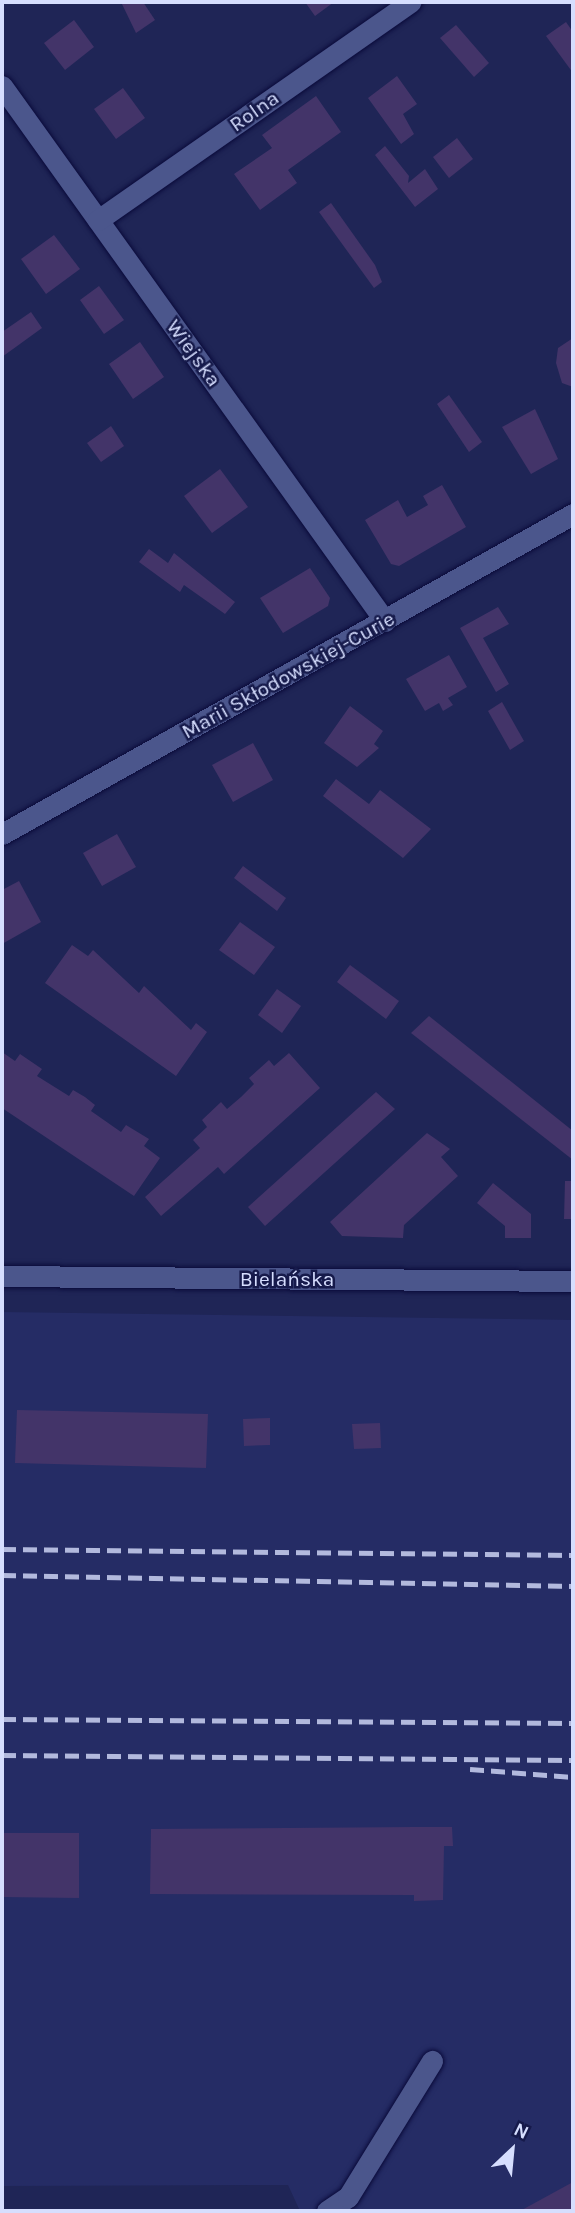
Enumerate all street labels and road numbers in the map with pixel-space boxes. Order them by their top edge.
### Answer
street label: Rolna [224,85,284,137]
street label: Wiejska [161,315,227,391]
street label: Marii Skłodowskiej-Curie [177,606,399,744]
street label: Bielańska [240,1266,334,1292]

